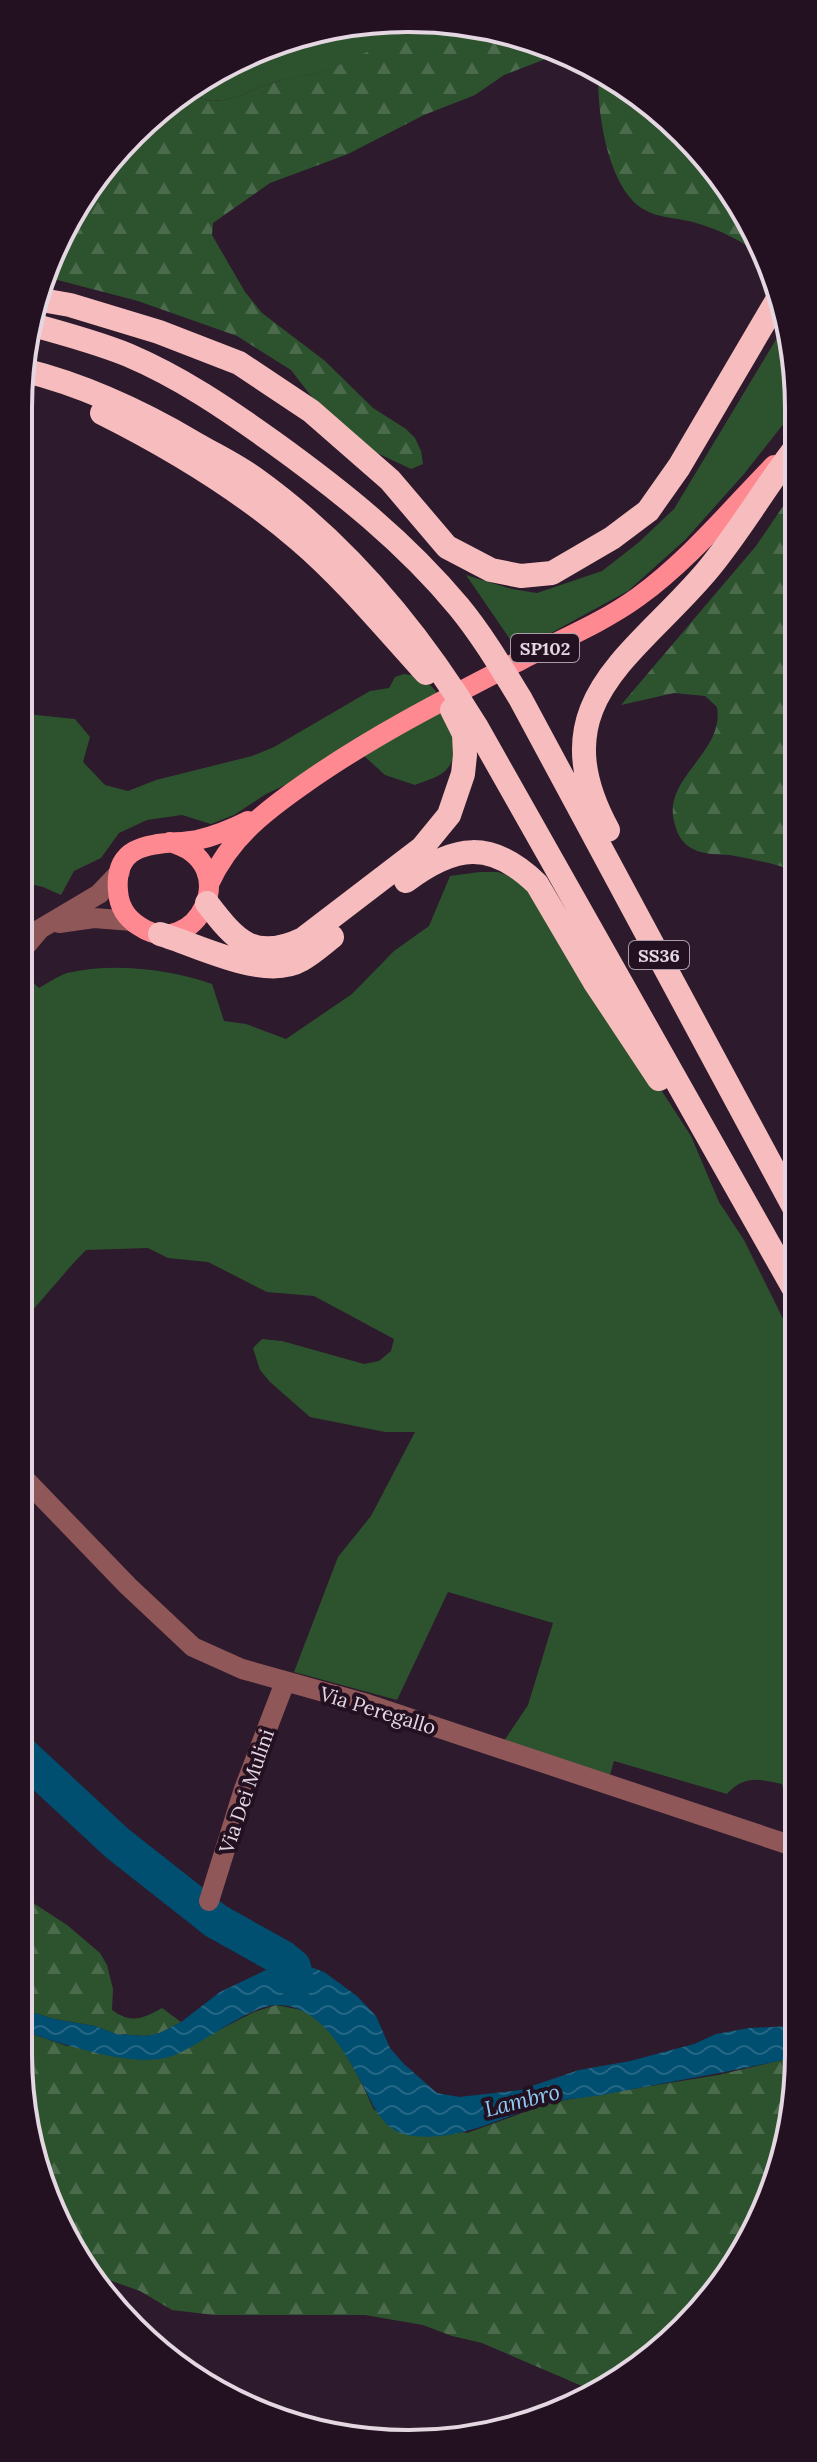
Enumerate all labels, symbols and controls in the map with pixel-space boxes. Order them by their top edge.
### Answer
road number: SP102 [511,634,579,662]
road number: SS36 [629,941,689,969]
street label: Via Peregallo [316,1680,439,1740]
street label: Via Dei Mulini [213,1726,279,1857]
water label: Lambro [481,2077,563,2123]

